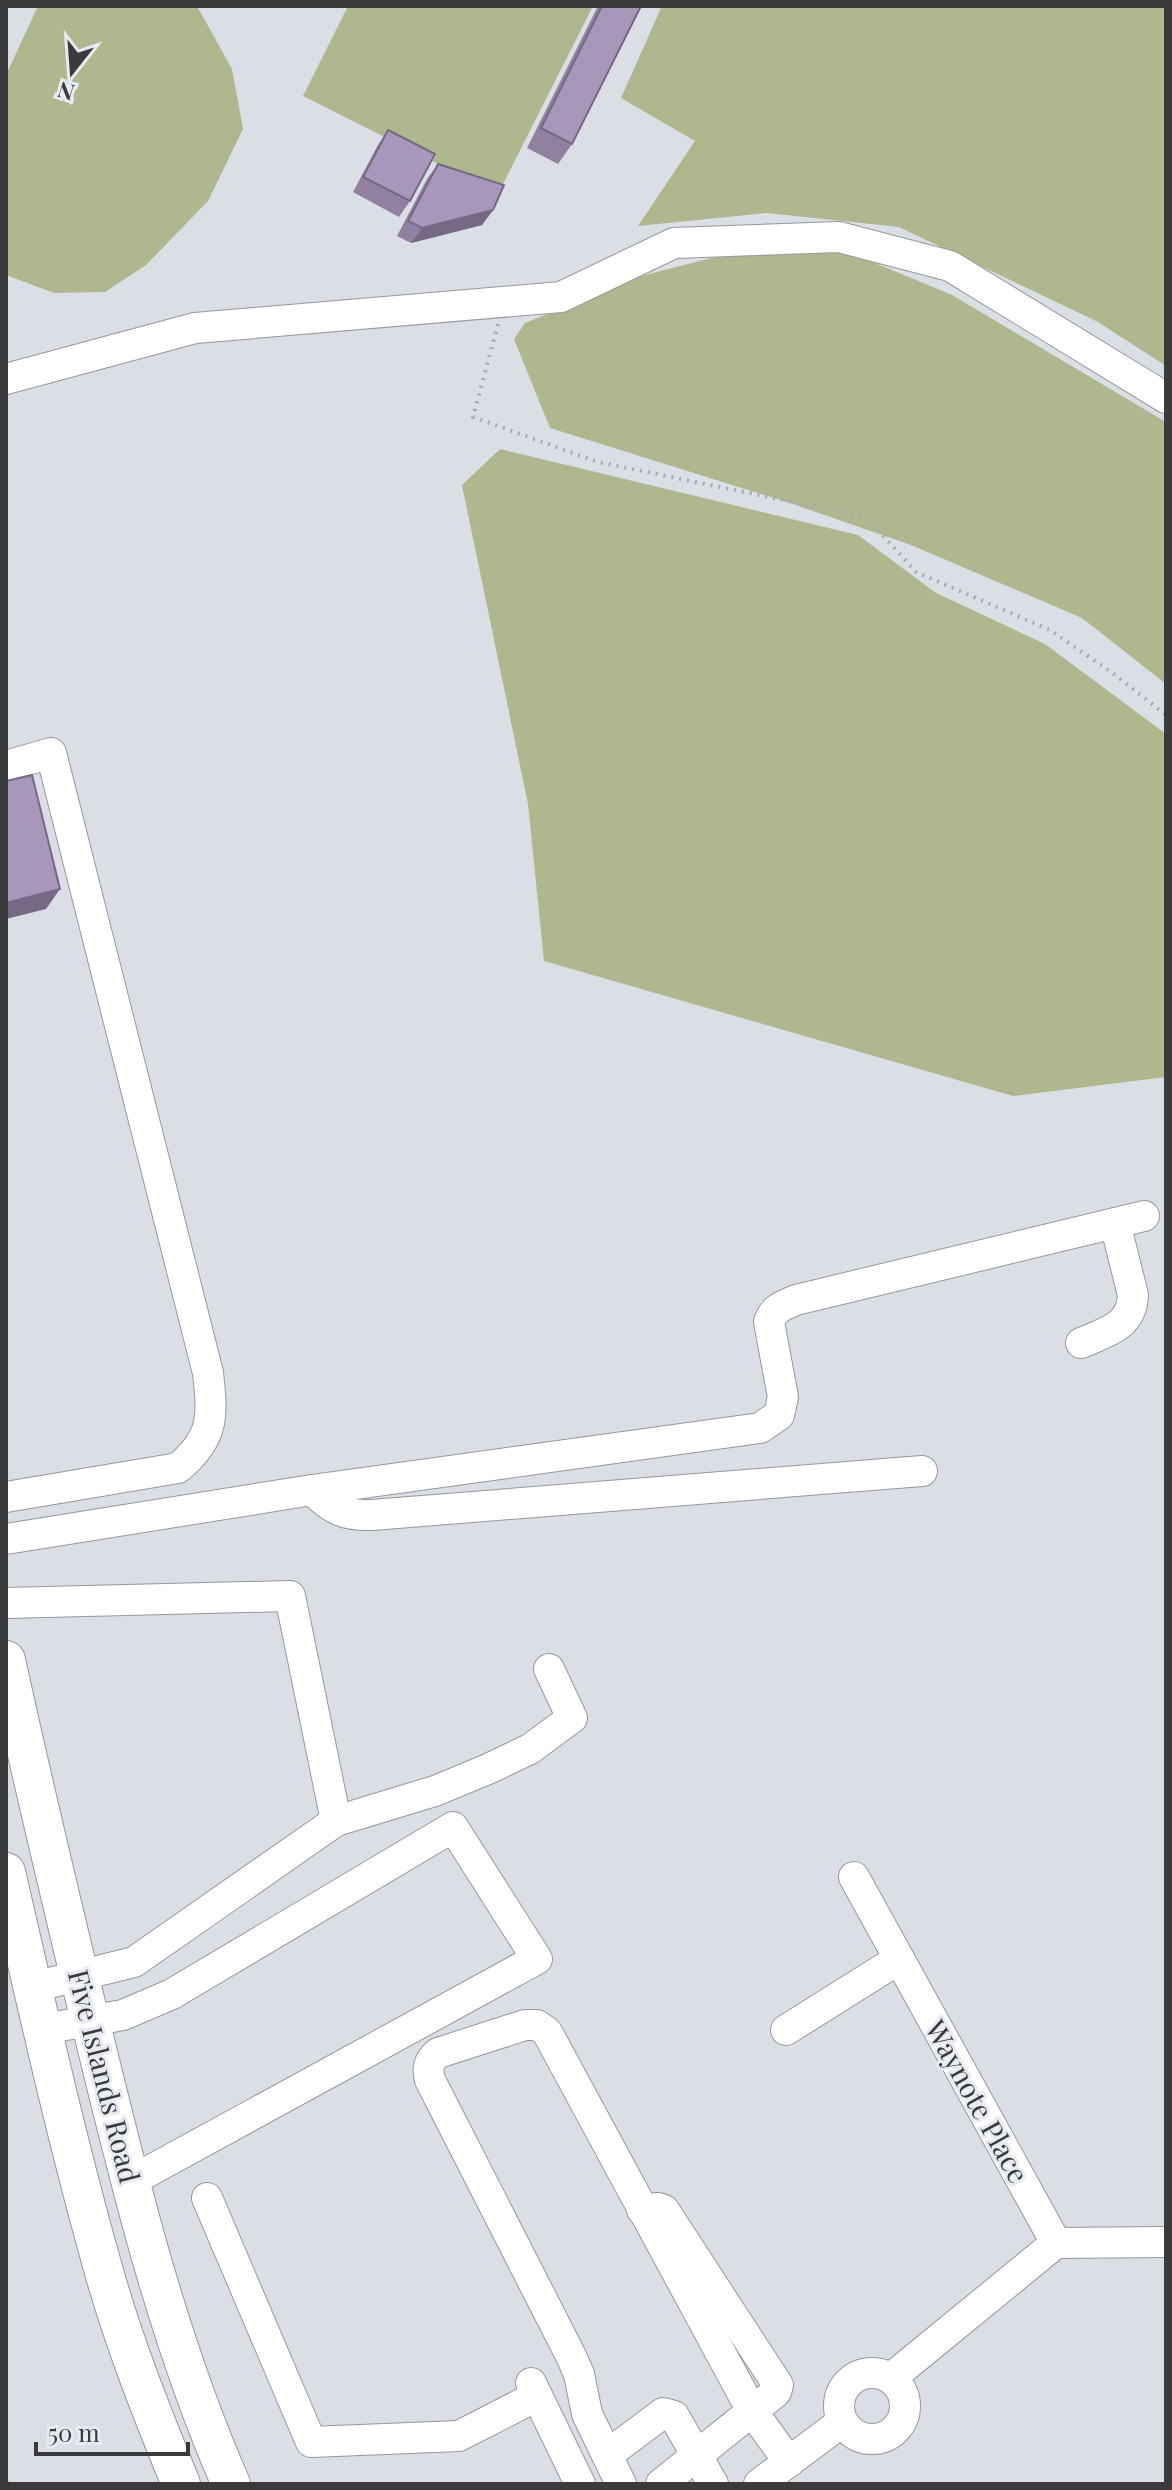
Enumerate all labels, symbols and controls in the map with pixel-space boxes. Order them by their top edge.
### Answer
north arrow [32,32,112,112]
text: N [54,75,78,109]
street label: Five Islands Road [61,1965,149,2187]
street label: Waynote Place [918,2012,1038,2189]
scale bar [36,2406,188,2456]
text: 50 m [48,2416,100,2448]

